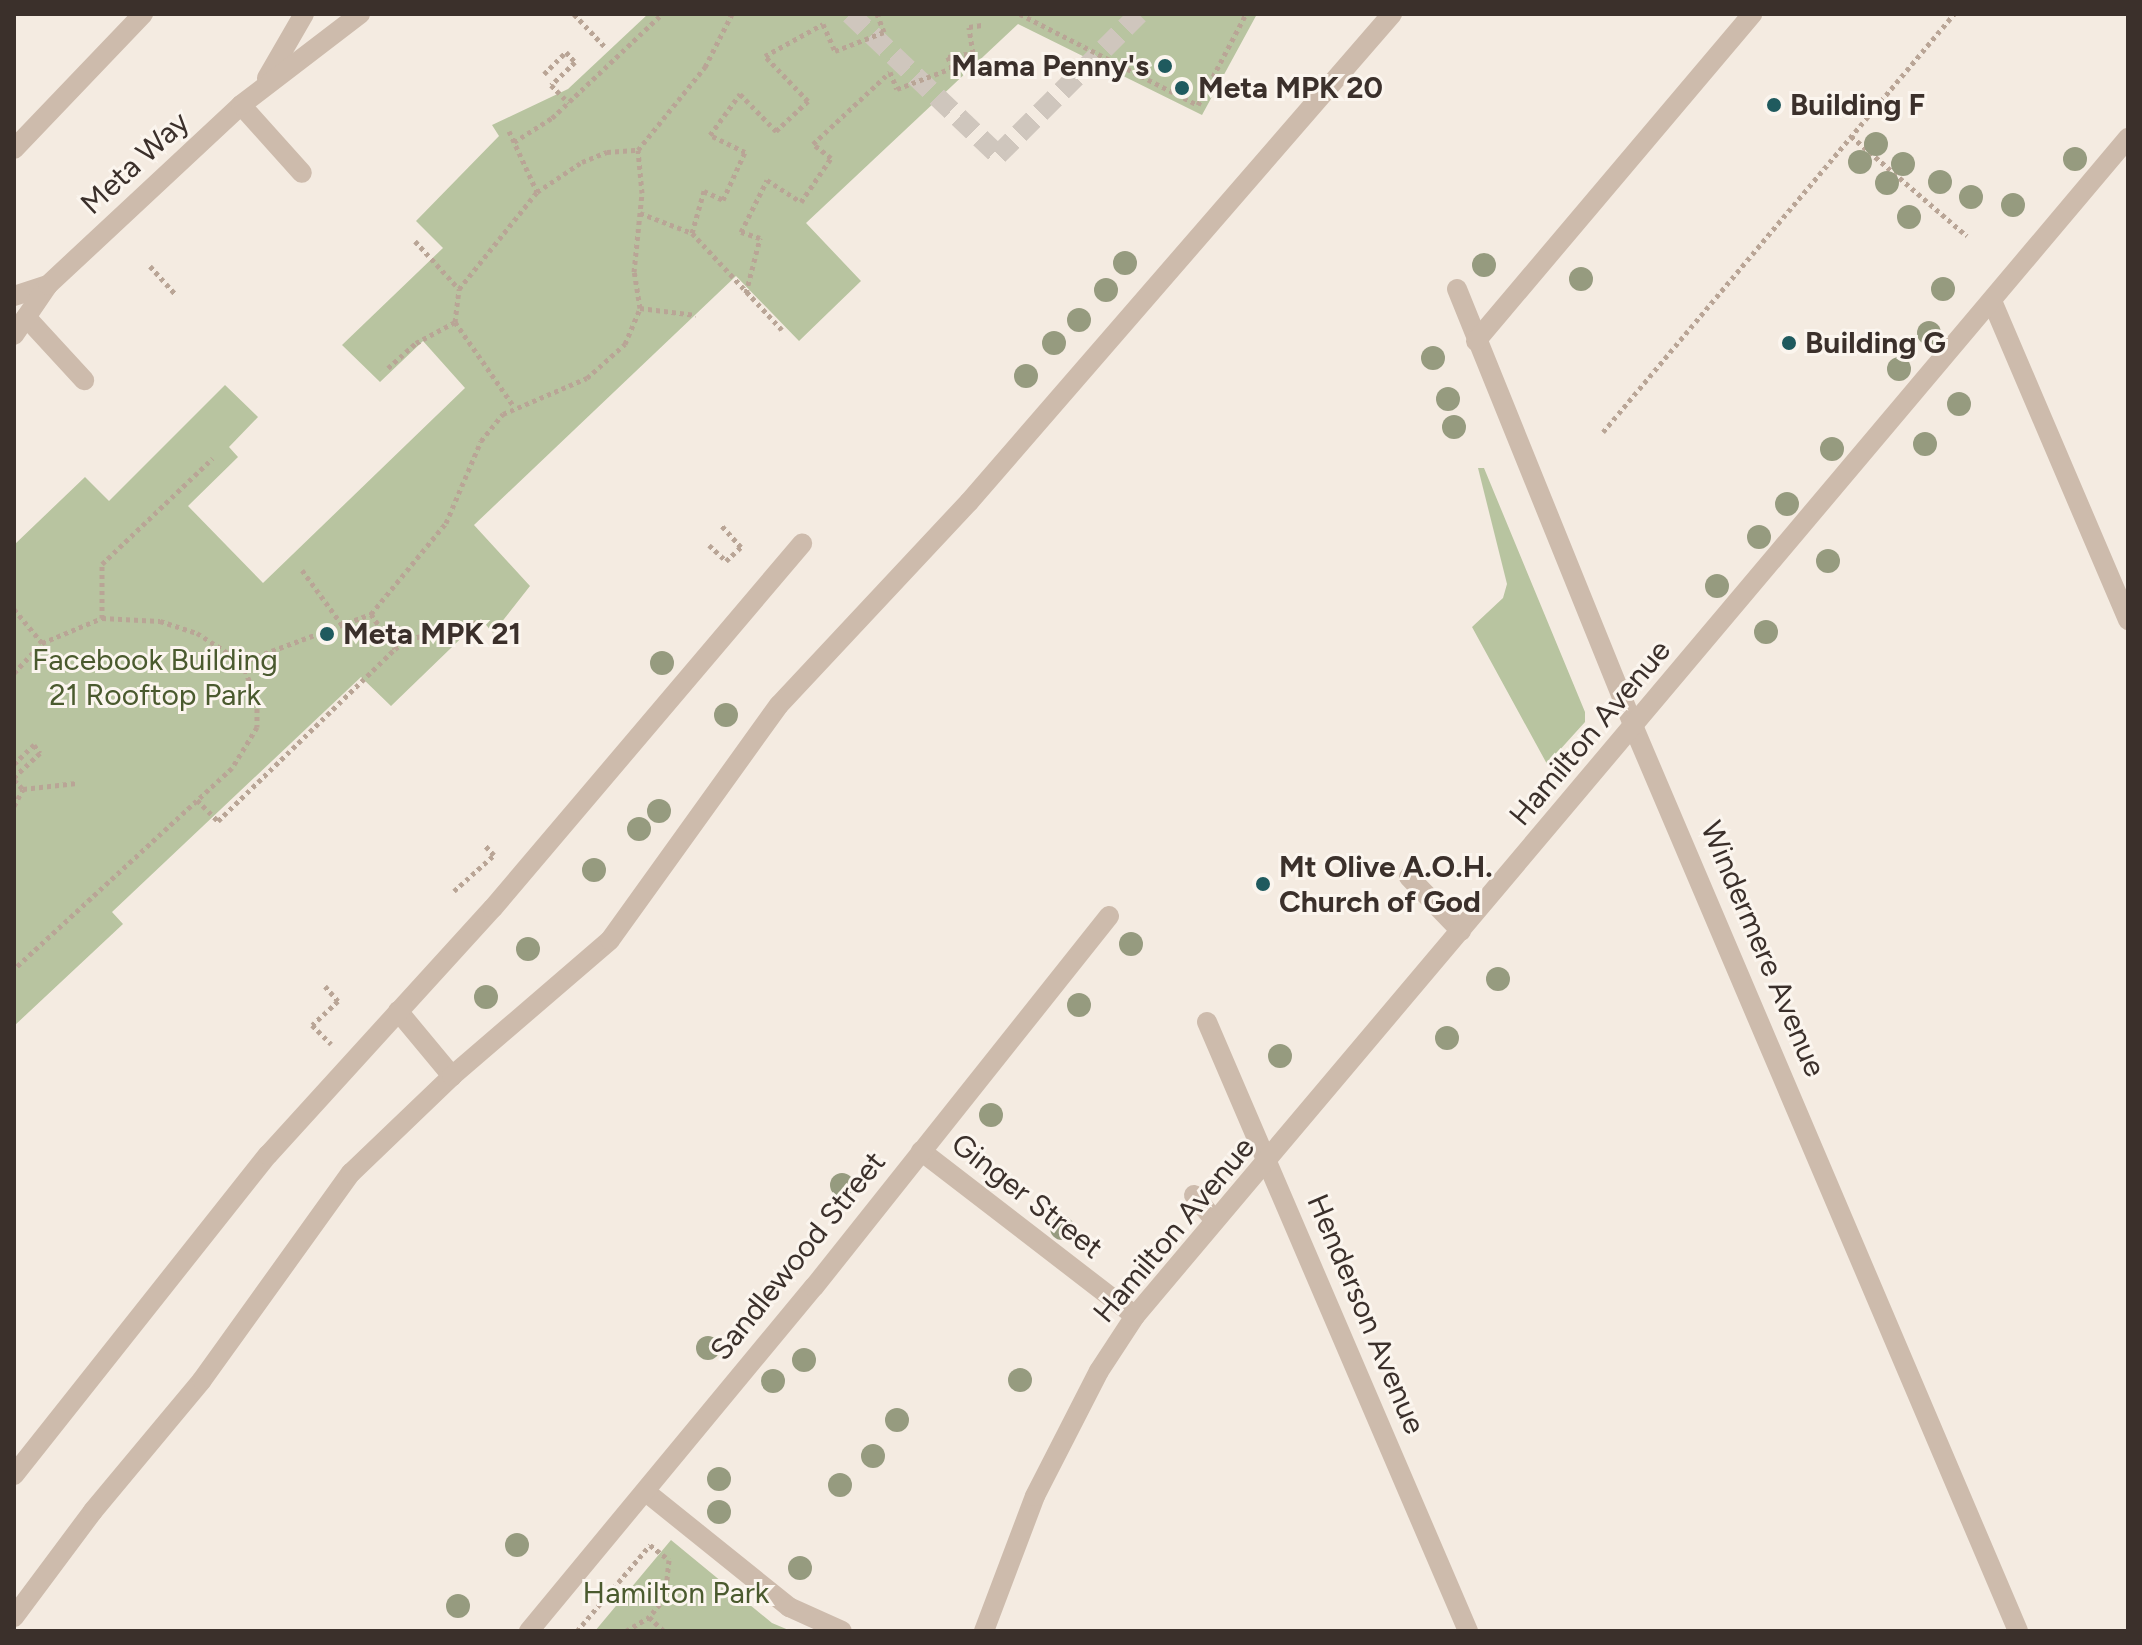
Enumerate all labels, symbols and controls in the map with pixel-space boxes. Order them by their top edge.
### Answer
place label: Mama Penny's [951,48,1149,84]
marker: Mama Penny's [1156,57,1174,75]
place label: Meta MPK 20 [1198,70,1383,106]
marker: Meta MPK 20 [1173,79,1191,97]
place label: Building F [1790,87,1925,123]
marker: Building F [1765,96,1783,114]
street label: Meta Way [74,104,196,222]
place label: Building G [1805,325,1946,361]
marker: Building G [1780,334,1798,352]
place label: Meta MPK 21 [343,616,521,652]
marker: Meta MPK 21 [318,625,336,643]
street label: Hamilton Avenue [1502,633,1678,833]
park label: Facebook Building 21 Rooftop Park [32,642,278,712]
street label: Windermere Avenue [1693,816,1833,1082]
place label: Mt Olive A.O.H. Church of God [1279,849,1493,920]
marker: Mt Olive A.O.H. Church of God [1254,875,1272,893]
street label: Ginger Street [944,1126,1110,1266]
street label: Hamilton Avenue [1086,1130,1262,1330]
street label: Sandlewood Street [703,1145,893,1367]
street label: Henderson Avenue [1299,1189,1433,1439]
park label: Hamilton Park [583,1575,769,1611]

